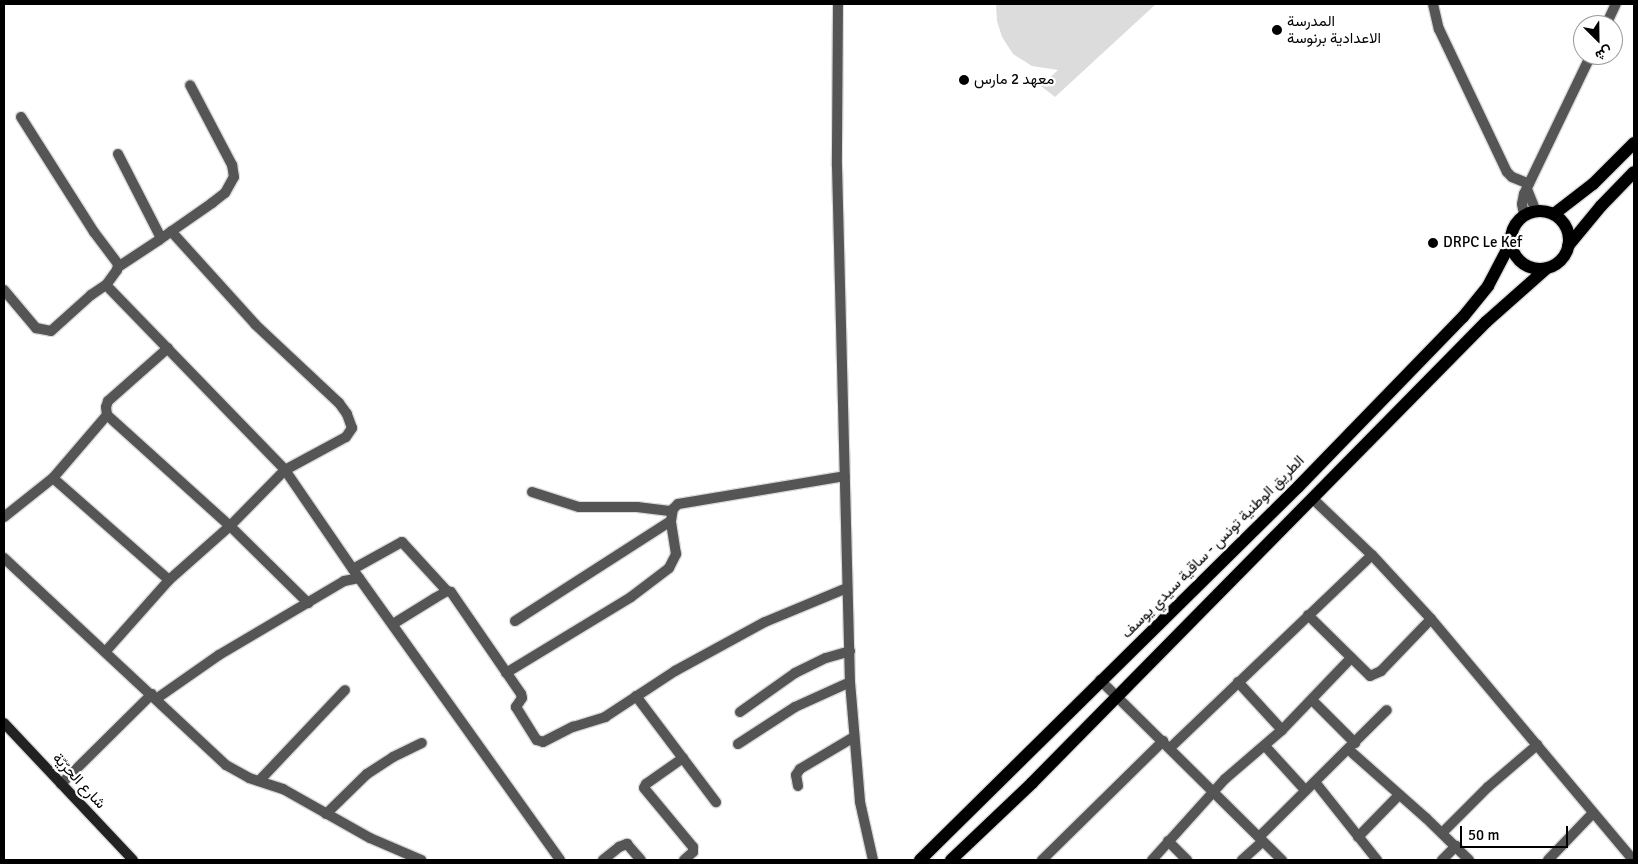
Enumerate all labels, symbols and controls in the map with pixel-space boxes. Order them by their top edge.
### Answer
place label: المدرسة الاعدادية برنوسة [1287,12,1381,47]
north arrow [1573,15,1623,65]
marker: المدرسة الاعدادية برنوسة [1271,24,1283,36]
text: ش [1593,42,1615,64]
place label: معهد 2 مارس [974,71,1054,89]
marker: معهد 2 مارس [958,74,970,86]
place label: DRPC Le Kef [1443,234,1522,252]
marker: DRPC Le Kef [1427,237,1439,249]
street label: الطريق الوطنية تونس - ساقية سيدي يوسف [1118,452,1308,642]
street label: شارع الحرّيّة [49,749,109,813]
scale bar [1463,816,1570,848]
text: 50 m [1468,826,1499,844]

